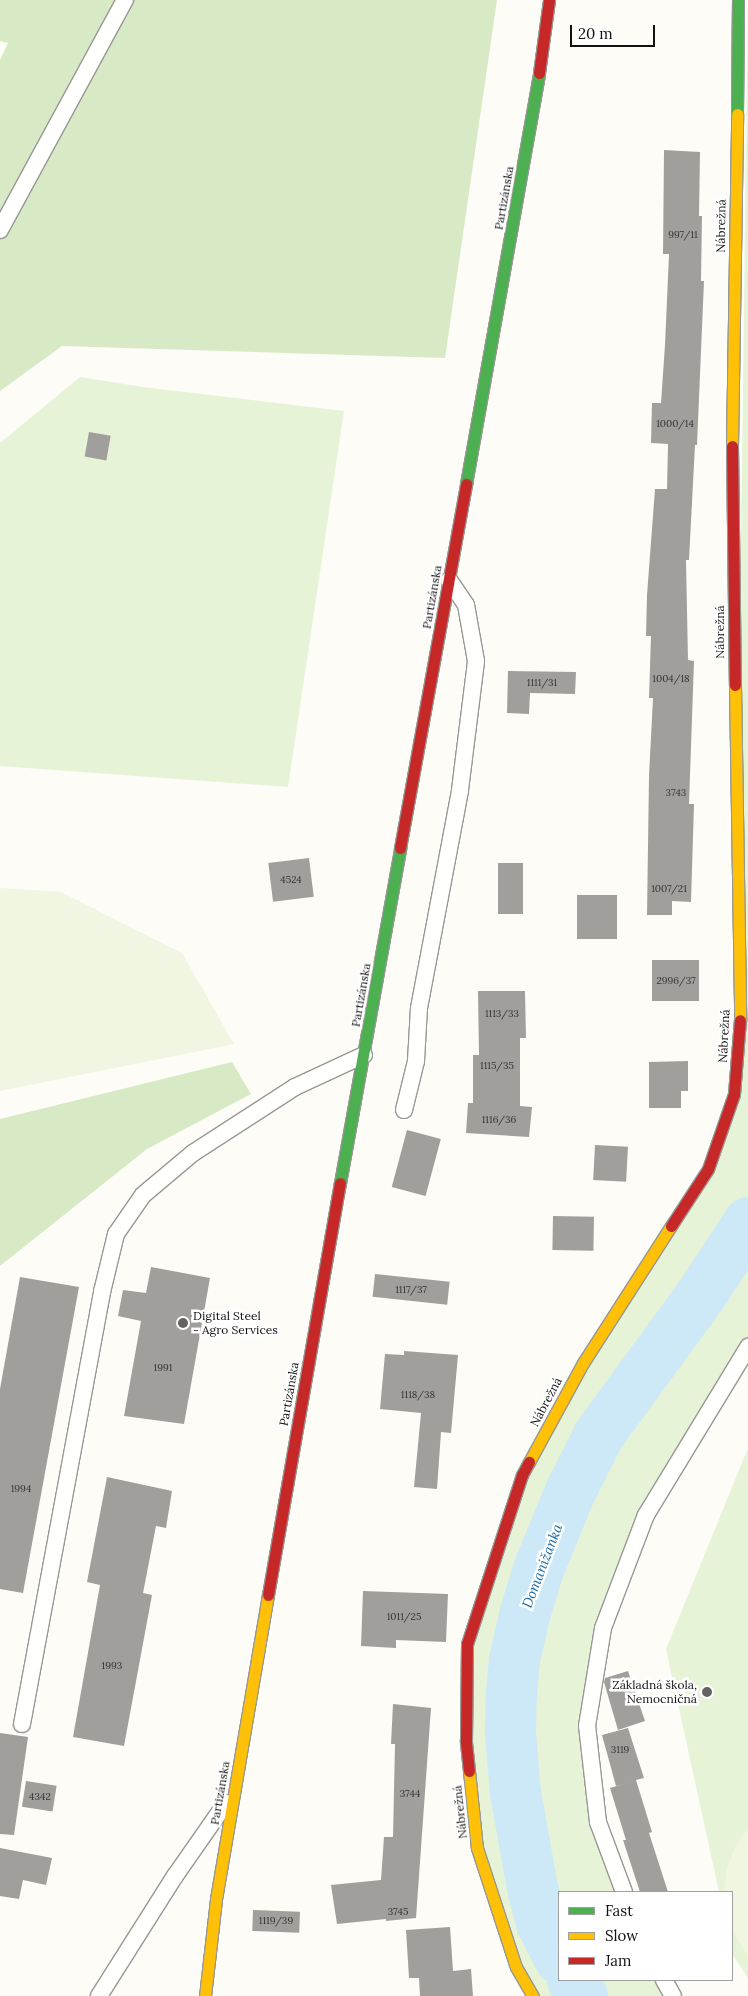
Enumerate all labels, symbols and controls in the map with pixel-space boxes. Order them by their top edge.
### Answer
scale bar [573,15,658,47]
text: 20 m [578,24,613,43]
street label: Partizánska [491,165,517,231]
street label: Nábrežná [713,199,729,253]
house number: 997/11 [668,229,698,241]
house number: 1000/14 [656,418,694,430]
street label: Partizánska [419,564,445,630]
street label: Nábrežná [713,605,727,659]
house number: 1004/18 [652,673,690,685]
house number: 1111/31 [527,677,557,689]
house number: 3743 [666,787,686,799]
house number: 4524 [280,874,302,886]
house number: 1007/21 [651,883,687,895]
street label: Partizánska [348,962,374,1028]
house number: 2996/37 [656,975,696,987]
house number: 1113/33 [485,1008,519,1020]
street label: Nábrežná [715,1009,733,1063]
house number: 1115/35 [480,1060,514,1072]
house number: 1116/36 [482,1114,516,1126]
house number: 1117/37 [395,1284,427,1296]
place label: Digital Steel - Agro Services [193,1309,278,1337]
marker: Digital Steel - Agro Services [177,1317,189,1329]
street label: Partizánska [276,1361,302,1427]
house number: 1991 [154,1362,172,1374]
street label: Nábrežná [527,1375,565,1429]
house number: 1118/38 [401,1389,435,1401]
house number: 1994 [11,1483,31,1495]
water label: Domanižanka [518,1522,566,1610]
house number: 1011/25 [387,1611,421,1623]
house number: 1993 [102,1660,122,1672]
place label: Základná škola, Nemocničná [612,1678,697,1706]
marker: Základná škola, Nemocničná [701,1686,713,1698]
house number: 3119 [611,1744,629,1756]
street label: Partizánska [207,1760,233,1826]
street label: Nábrežná [450,1785,470,1839]
house number: 3744 [400,1788,420,1800]
house number: 4342 [29,1791,51,1803]
legend [558,1891,733,1981]
text: Fast [605,1901,633,1920]
house number: 3745 [388,1906,408,1918]
house number: 1119/39 [259,1915,293,1927]
text: Slow [605,1926,638,1945]
text: Jam [605,1951,632,1970]

